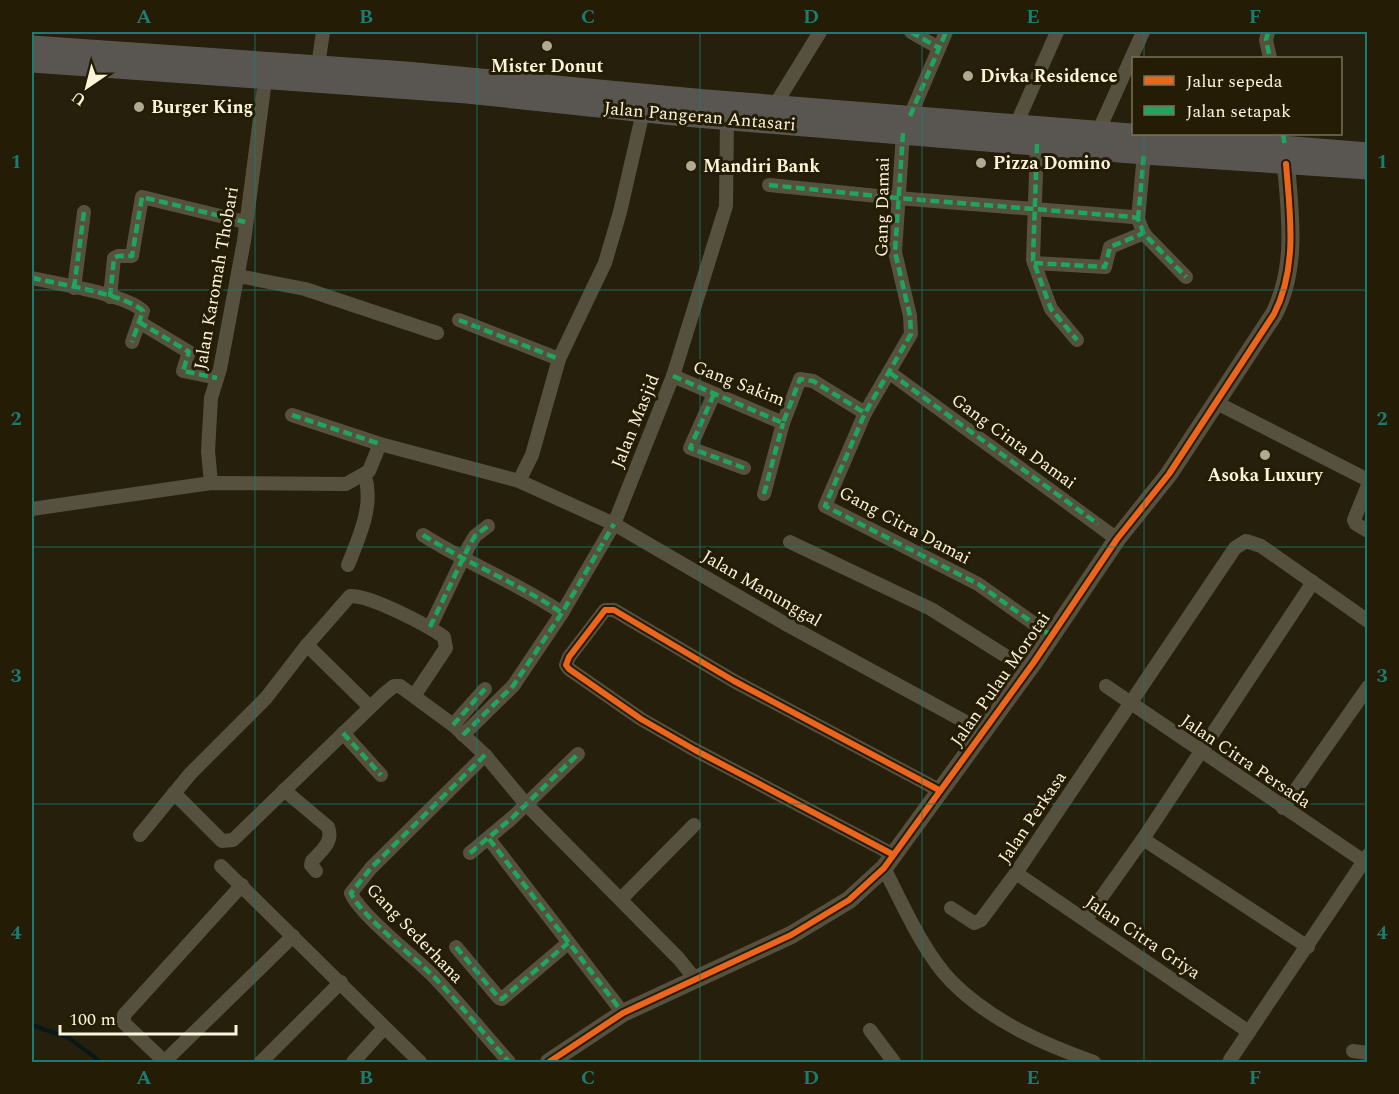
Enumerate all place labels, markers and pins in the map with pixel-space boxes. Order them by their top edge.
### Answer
marker: Mister Donut [540,39,554,53]
place label: Mister Donut [491,53,603,80]
place label: Divka Residence [980,63,1118,90]
marker: Divka Residence [961,69,975,83]
place label: Burger King [151,94,253,121]
marker: Burger King [132,100,146,114]
place label: Pizza Domino [993,150,1111,177]
place label: Mandiri Bank [703,153,820,180]
marker: Pizza Domino [974,156,988,170]
marker: Mandiri Bank [684,159,698,173]
marker: Asoka Luxury [1258,448,1272,462]
place label: Asoka Luxury [1207,462,1324,489]

